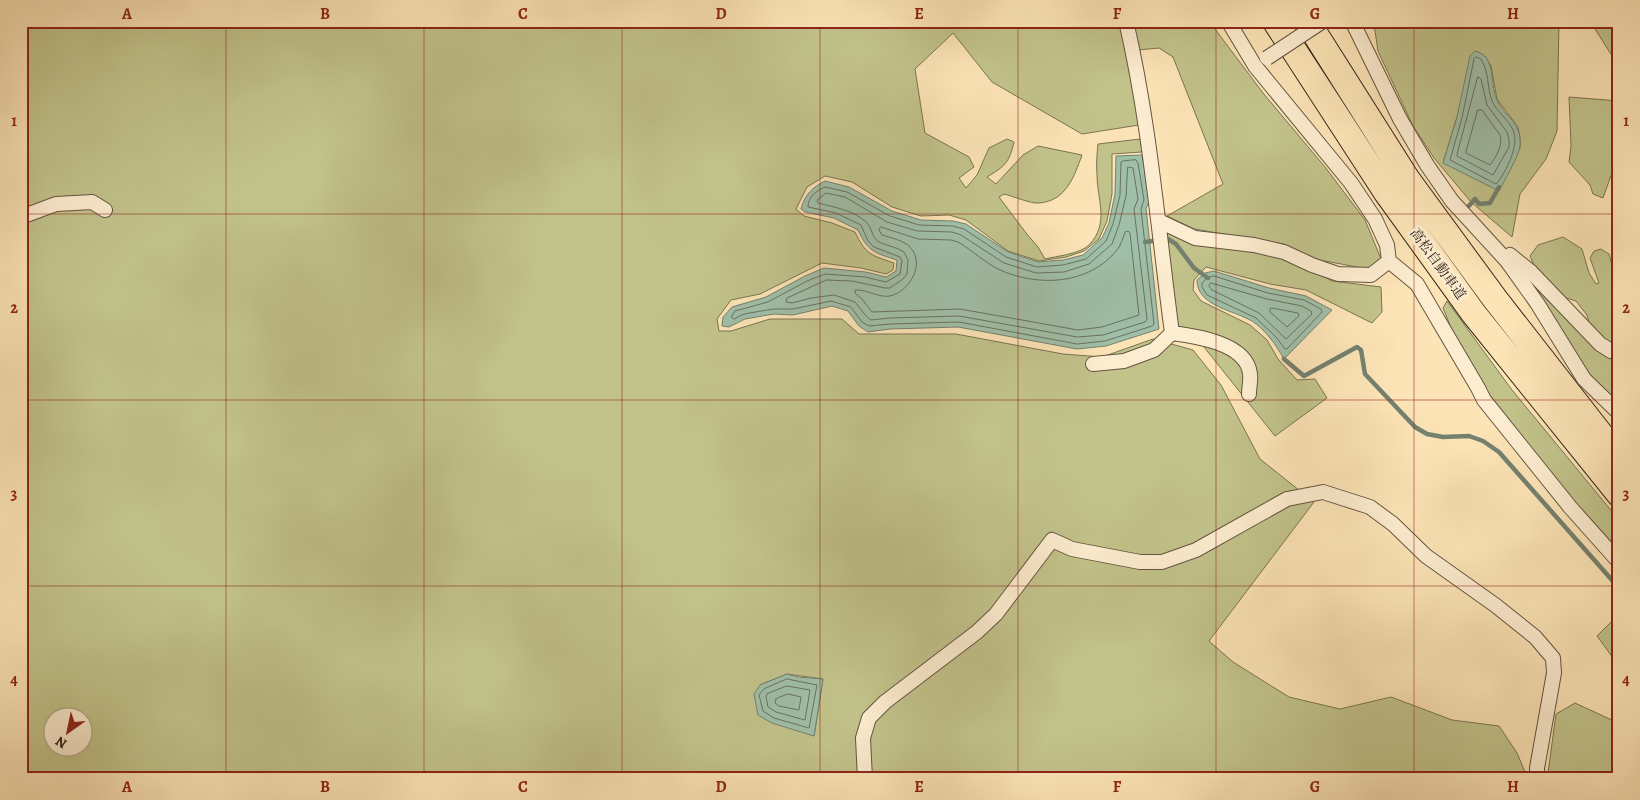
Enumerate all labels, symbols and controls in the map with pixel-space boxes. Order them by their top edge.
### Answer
text: A [121,3,133,25]
text: B [320,3,330,25]
text: C [518,3,528,25]
text: D [715,3,727,25]
text: E [914,3,924,25]
text: F [1113,3,1122,25]
text: G [1310,3,1320,25]
text: H [1507,3,1519,25]
text: 1 [11,110,17,132]
text: 1 [1623,110,1629,132]
street label: 高松自動車道 [1406,224,1470,304]
text: 2 [10,297,18,319]
text: 2 [1622,297,1630,319]
text: 3 [11,483,18,505]
text: 3 [1623,483,1630,505]
text: 4 [10,669,18,691]
text: 4 [1622,669,1630,691]
north arrow [42,708,92,758]
text: N [52,732,71,753]
text: A [121,776,133,798]
text: B [320,776,330,798]
text: C [518,776,528,798]
text: D [715,776,727,798]
text: E [914,776,924,798]
text: F [1113,776,1122,798]
text: G [1310,776,1320,798]
text: H [1507,776,1519,798]

